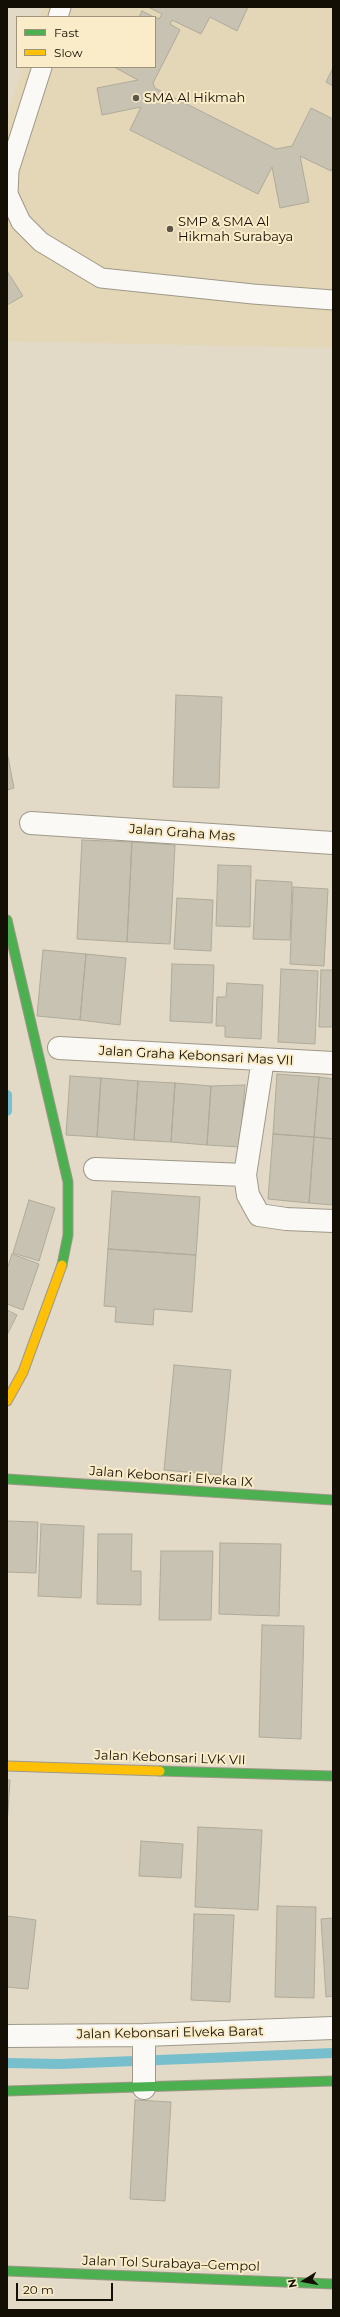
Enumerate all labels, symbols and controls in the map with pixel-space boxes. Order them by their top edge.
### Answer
legend [16,16,156,68]
text: Fast [54,25,79,40]
text: Slow [54,45,83,60]
place label: SMA Al Hikmah [144,90,245,106]
marker: SMA Al Hikmah [131,93,141,103]
place label: SMP & SMA Al Hikmah Surabaya [178,214,293,245]
marker: SMP & SMA Al Hikmah Surabaya [165,224,175,234]
street label: Jalan Graha Mas [128,822,236,844]
street label: Jalan Graha Kebonsari Mas VII [98,1043,294,1069]
street label: Jalan Kebonsari Elveka IX [89,1464,253,1490]
street label: Jalan Kebonsari LVK VII [94,1748,246,1768]
street label: Jalan Kebonsari Elveka Barat [76,2024,264,2042]
street label: Jalan Tol Surabaya–Gempol [82,2253,260,2275]
north arrow [284,2261,324,2301]
scale bar [18,2275,115,2301]
text: N [285,2278,300,2289]
text: 20 m [23,2282,54,2297]

